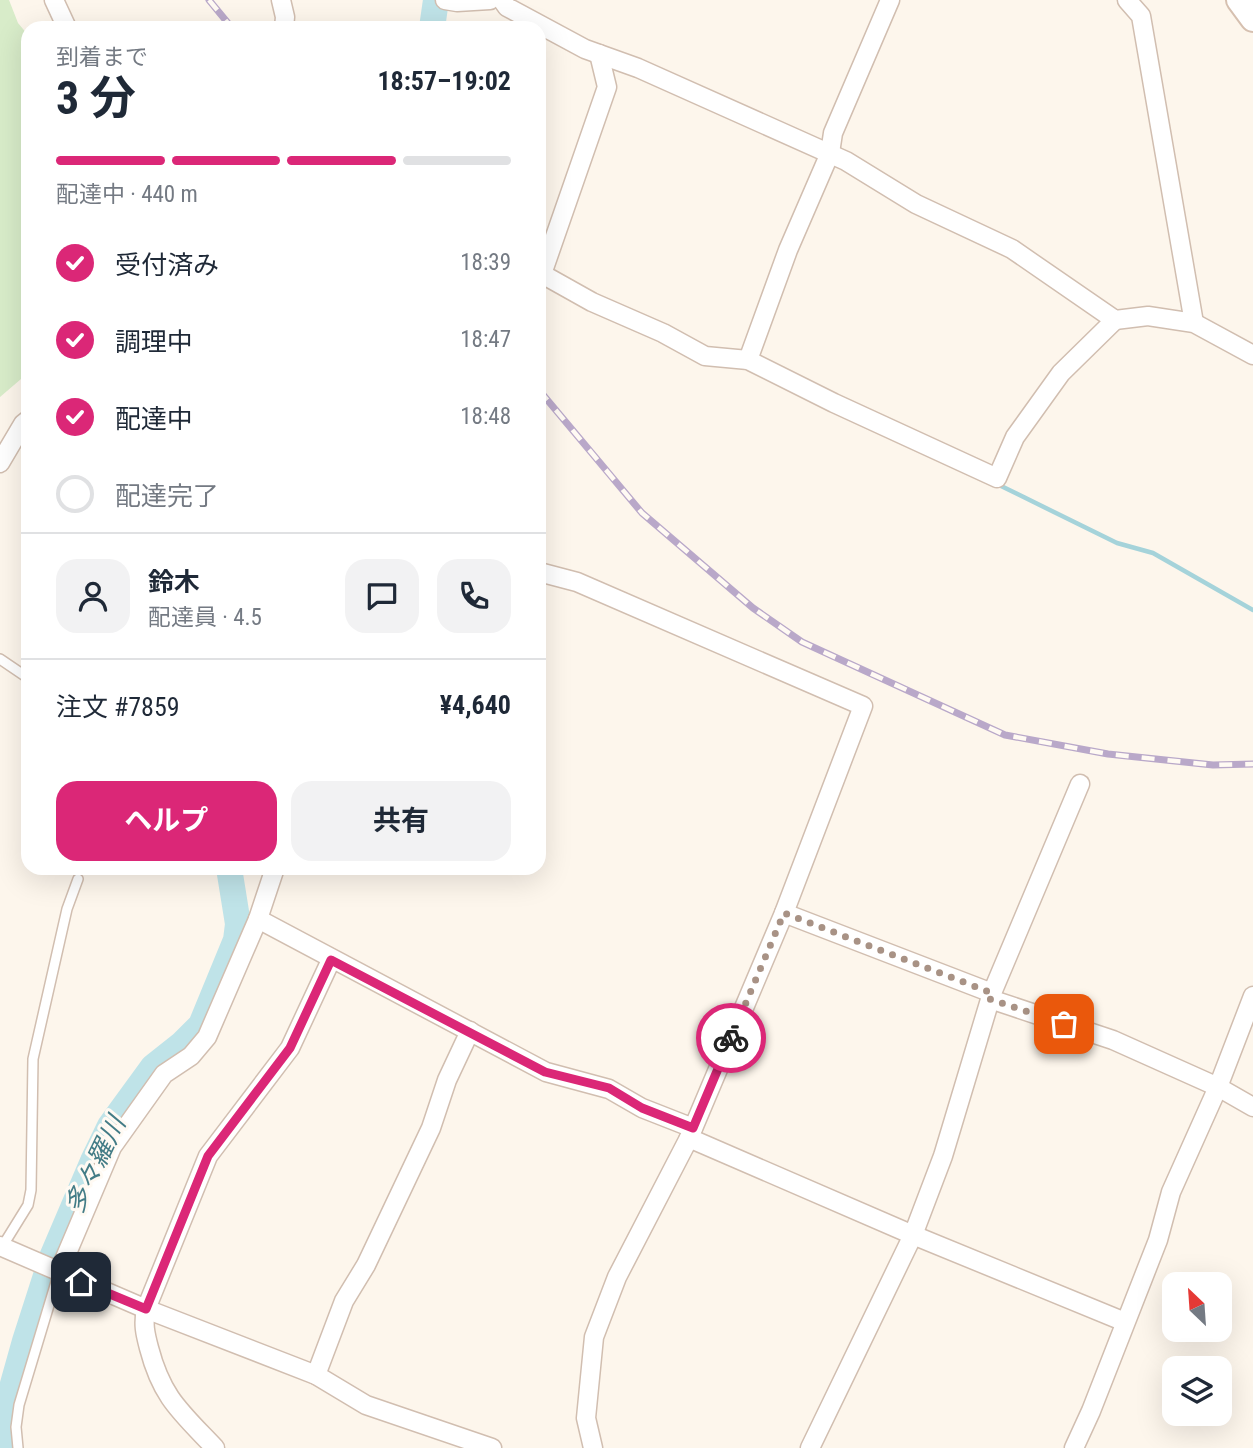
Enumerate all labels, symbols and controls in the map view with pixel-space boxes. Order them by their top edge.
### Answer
text: 到着まで [56,44,148,71]
text: 18:57–19:02 [377,66,511,96]
text: 3 分 [56,71,136,125]
text: 配達中 · 440 m [56,181,198,208]
icon: check [56,244,94,282]
text: 18:39 [460,249,511,276]
text: 受付済み [115,250,219,280]
icon: check [56,321,94,359]
text: 18:47 [460,326,511,353]
text: 調理中 [115,327,193,357]
icon: check [56,398,94,436]
text: 18:48 [460,403,511,430]
text: 配達中 [115,404,193,434]
text: 配達完了 [115,481,219,511]
button: person [56,559,130,633]
button: chat [345,559,419,633]
button: phone [437,559,511,633]
text: 鈴木 [148,567,200,597]
text: 配達員 · 4.5 [148,604,262,631]
text: ¥4,640 [440,690,511,720]
text: 注文 #7859 [56,692,180,722]
button: ヘルプ [56,781,277,861]
button: 共有 [291,781,511,861]
pin [1034,994,1094,1054]
courier [696,1003,766,1073]
icon: bag [1045,1005,1083,1043]
icon: bike [712,1019,750,1057]
water label: 多々羅川 [59,1109,133,1218]
pin [51,1252,111,1312]
icon: home [62,1263,100,1301]
north arrow [1162,1272,1232,1342]
map controls [1162,1272,1232,1426]
button: layers [1162,1356,1232,1426]

